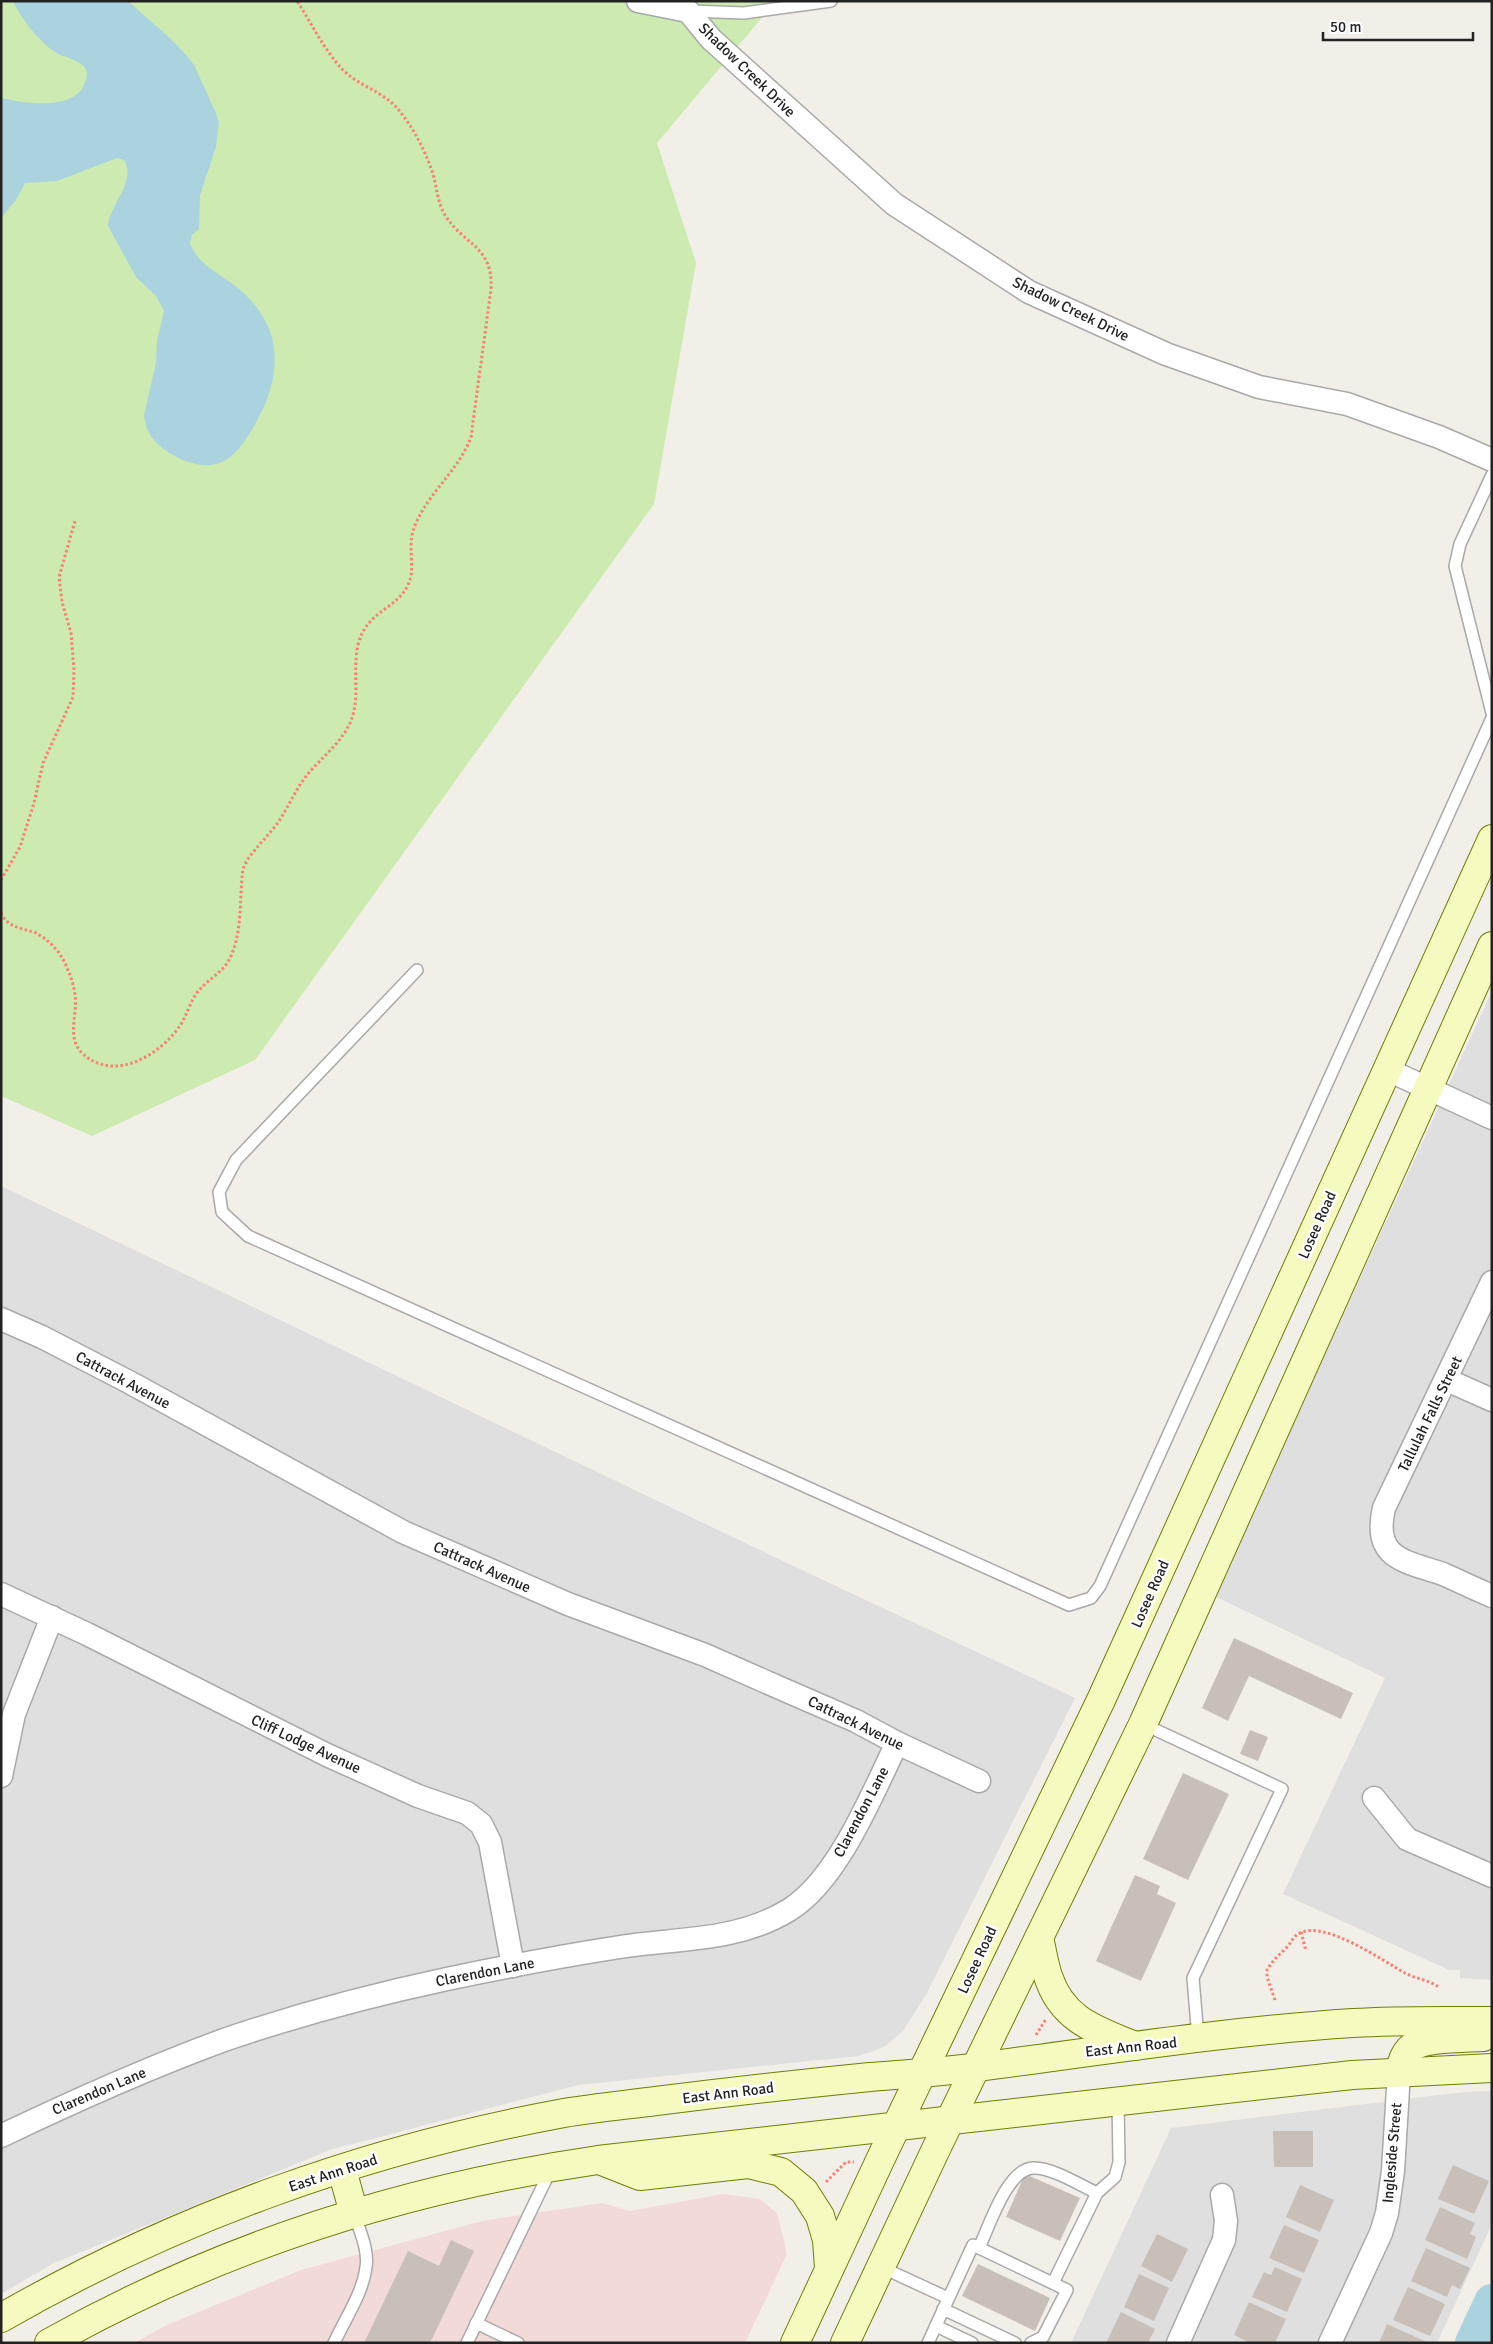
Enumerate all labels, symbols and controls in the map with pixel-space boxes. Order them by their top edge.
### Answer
scale bar [1323,10,1473,42]
text: 50 m [1330,18,1361,36]
street label: Shadow Creek Drive [695,19,799,121]
street label: Shadow Creek Drive [1010,273,1132,345]
street label: Losee Road [1294,1188,1340,1262]
street label: Cattrack Avenue [73,1347,173,1413]
street label: Tallulah Falls Street [1394,1353,1466,1475]
street label: Cattrack Avenue [431,1537,533,1597]
street label: Losee Road [1127,1557,1173,1631]
street label: Cattrack Avenue [805,1692,907,1754]
street label: Cliff Lodge Avenue [248,1711,364,1777]
street label: Clarendon Lane [830,1764,892,1860]
street label: Losee Road [954,1923,1000,1997]
street label: Clarendon Lane [434,1954,536,1990]
street label: East Ann Road [1084,2033,1178,2061]
street label: Clarendon Lane [49,2063,149,2119]
street label: East Ann Road [681,2078,775,2108]
street label: Ingleside Street [1379,2102,1405,2204]
street label: East Ann Road [286,2150,380,2196]

